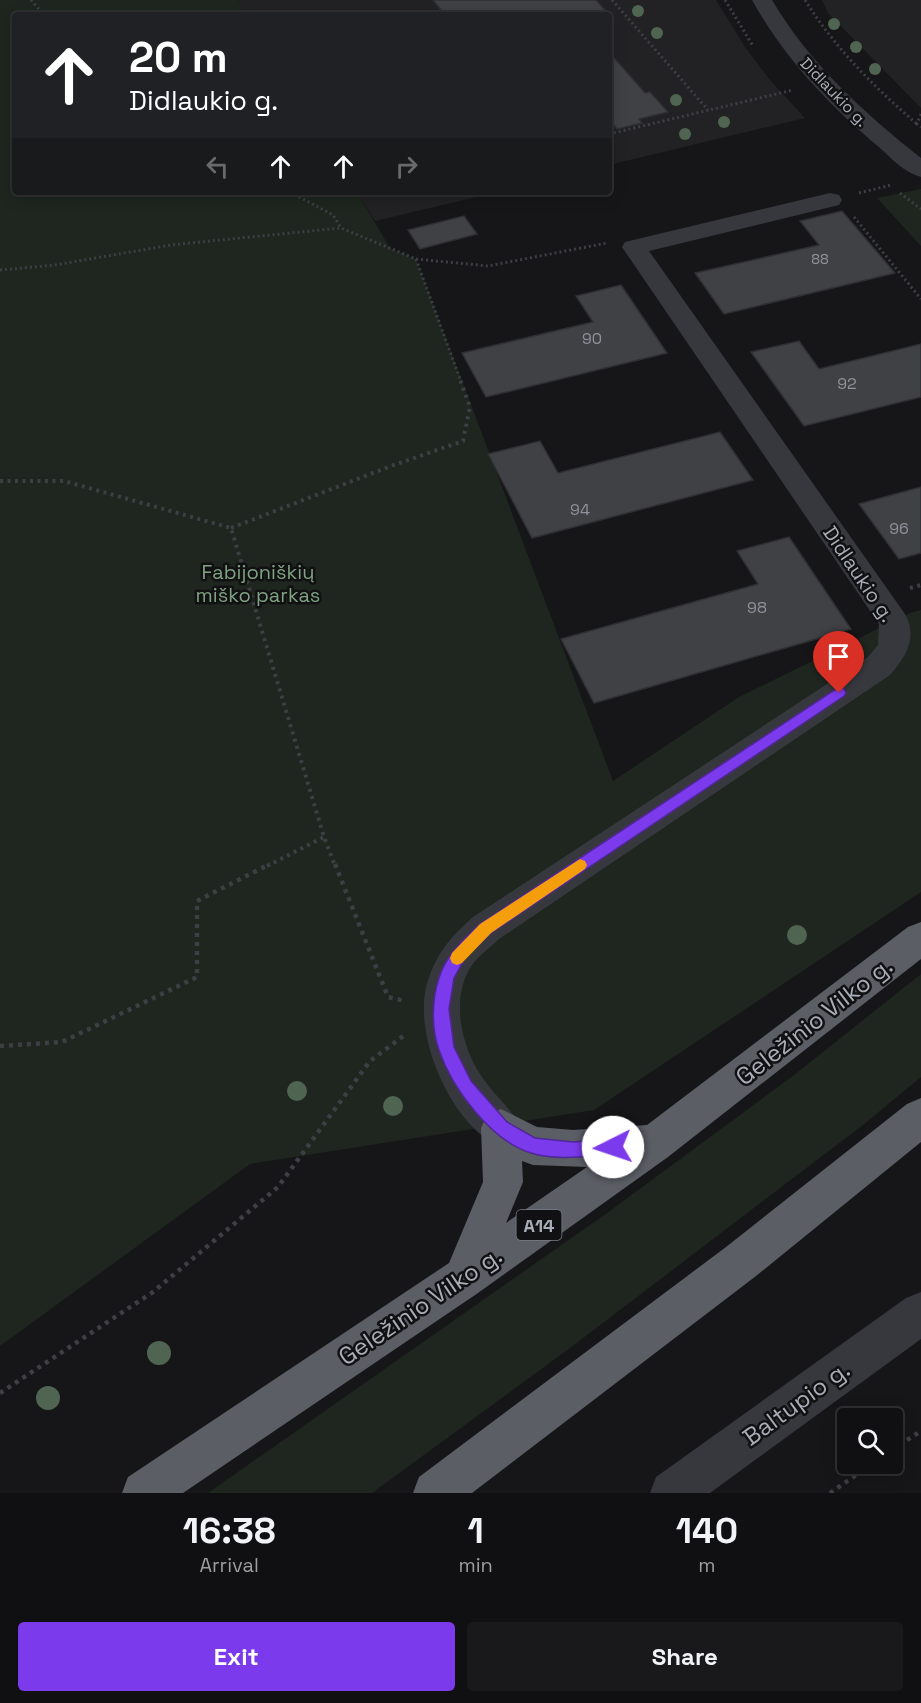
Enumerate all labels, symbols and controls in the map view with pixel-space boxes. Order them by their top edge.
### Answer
text: 20 m [129,31,228,84]
icon: ahead [30,36,108,114]
street label: Didlaukio g. [796,53,872,131]
text: Didlaukio g. [129,83,278,118]
icon: left [201,150,234,183]
icon: ahead [264,150,297,183]
icon: ahead [327,150,360,183]
icon: right [390,150,423,183]
house number: 88 [811,250,829,268]
house number: 90 [582,328,602,349]
house number: 92 [837,373,857,394]
house number: 94 [570,499,590,520]
house number: 96 [889,518,909,539]
street label: Didlaukio g. [817,521,901,627]
park label: Fabijoniškių miško parkas [196,559,320,608]
house number: 98 [747,597,767,618]
pin [813,631,864,693]
icon: arrive [822,640,855,673]
street label: Geležinio Vilko g. [729,950,899,1092]
position arrow [581,1115,645,1179]
road number: A14 [516,1210,562,1240]
street label: Geležinio Vilko g. [332,1240,508,1372]
street label: Baltupio g. [736,1354,856,1452]
map controls [837,1408,903,1474]
button: search [837,1408,903,1474]
text: 16:38 [183,1508,276,1554]
text: 1 [467,1508,484,1554]
text: 140 [676,1508,738,1554]
text: Arrival [199,1552,259,1578]
text: min [458,1552,493,1578]
text: m [698,1552,716,1578]
button: Exit [18,1622,455,1691]
button: Share [467,1622,903,1691]

